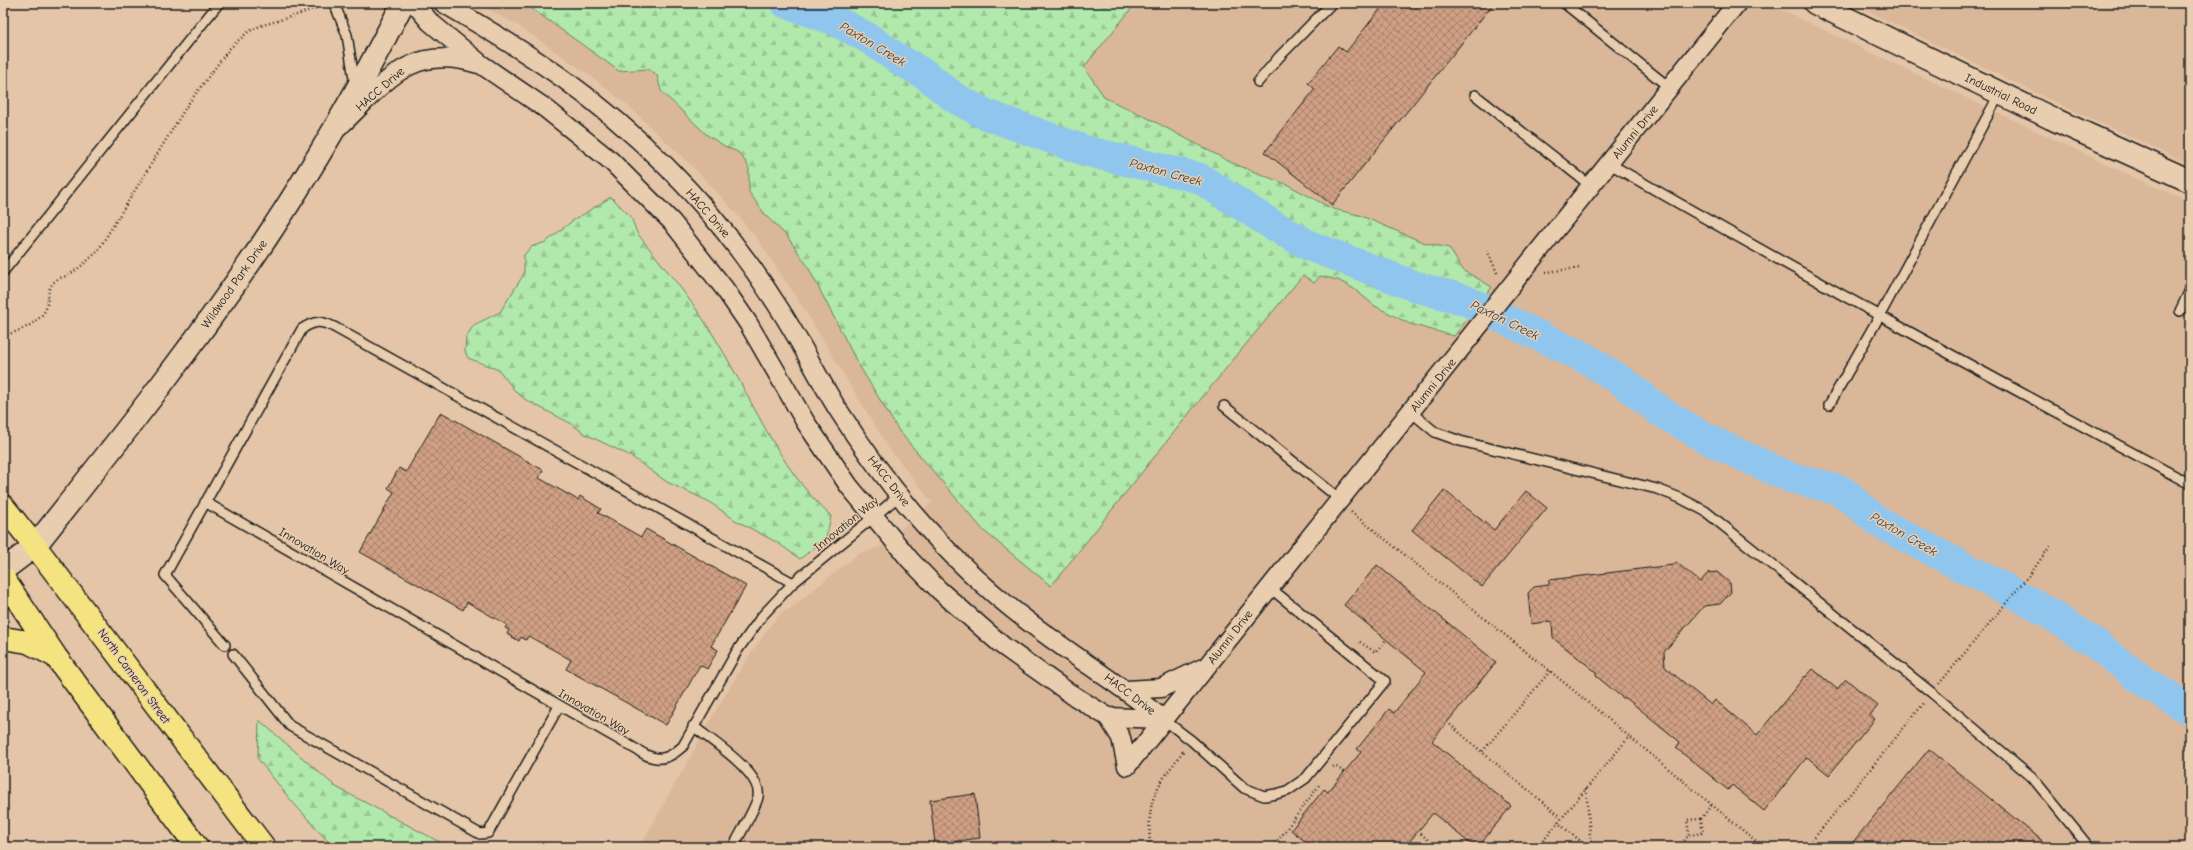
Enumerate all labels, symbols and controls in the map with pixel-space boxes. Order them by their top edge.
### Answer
water label: Paxton Creek [837,18,909,70]
street label: HACC Drive [353,64,407,114]
street label: Industrial Road [1963,71,2039,117]
street label: Alumni Drive [1609,102,1661,162]
water label: Paxton Creek [1128,155,1205,189]
street label: HACC Drive [683,186,733,240]
street label: Wildwood Park Drive [198,237,270,331]
water label: Paxton Creek [1468,297,1542,343]
street label: Alumni Drive [1407,355,1459,415]
street label: HACC Drive [865,453,913,509]
street label: Innovation Way [811,493,882,554]
water label: Paxton Creek [1868,509,1941,559]
street label: Innovation Way [276,525,352,578]
street label: Alumni Drive [1205,607,1255,667]
street label: North Cameron Street [95,626,173,727]
street label: HACC Drive [1102,670,1158,718]
street label: Innovation Way [556,686,632,738]

